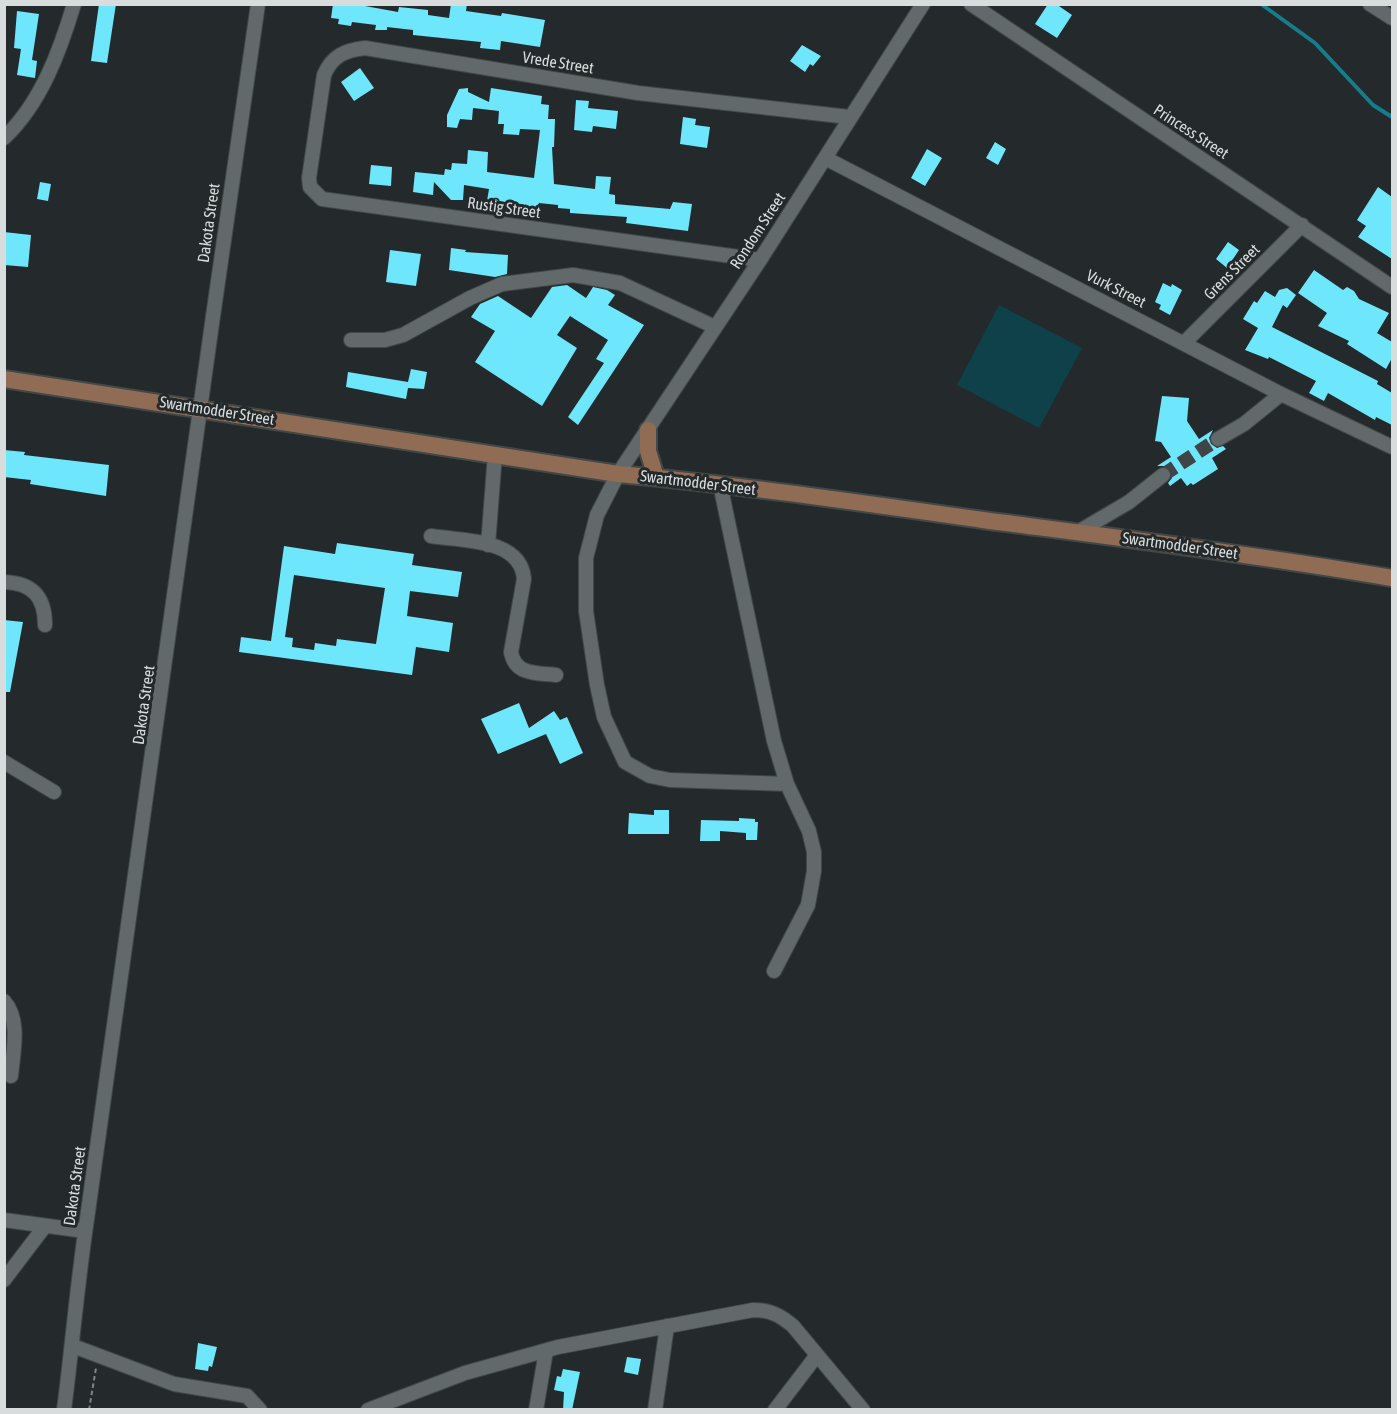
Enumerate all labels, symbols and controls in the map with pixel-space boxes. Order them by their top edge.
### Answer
street label: Vrede Street [521,48,595,78]
street label: Princess Street [1150,101,1232,163]
street label: Dakota Street [194,182,224,264]
street label: Rondom Street [726,189,790,273]
street label: Rustig Street [466,193,542,223]
street label: Grens Street [1200,240,1264,304]
street label: Vurk Street [1083,266,1149,312]
street label: Swartmodder Street [158,392,276,430]
street label: Swartmodder Street [639,466,757,500]
street label: Swartmodder Street [1121,528,1239,564]
street label: Dakota Street [129,664,159,746]
street label: Dakota Street [60,1145,90,1227]

